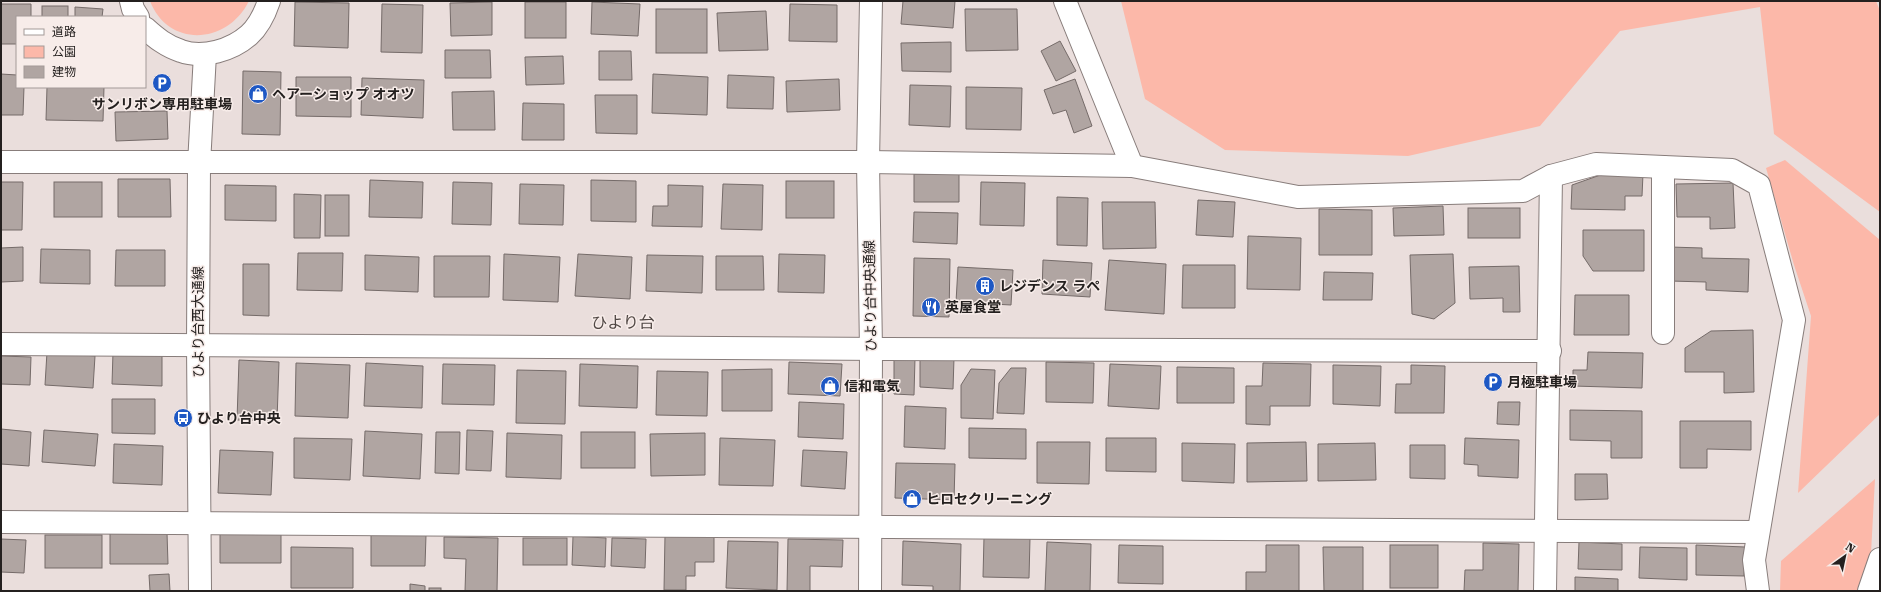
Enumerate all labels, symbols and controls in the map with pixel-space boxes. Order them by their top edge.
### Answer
legend [16,16,146,88]
text: 道路 [52,25,76,39]
text: 公園 [52,45,76,59]
text: 建物 [52,65,76,79]
parking icon: サンリボン専用駐車場 [151,72,173,94]
shop icon: ヘアーショップ オオツ [247,83,269,105]
place label: ヘアーショップ オオツ [272,86,414,102]
place label: サンリボン専用駐車場 [92,96,232,112]
street label: ひより台中央通線 [861,240,879,352]
street label: ひより台西大通線 [190,266,206,378]
building icon: レジデンス ラペ [974,275,996,297]
place label: レジデンス ラペ [999,278,1100,294]
restaurant icon: 英屋食堂 [920,296,942,318]
place label: 英屋食堂 [945,299,1001,315]
district label: ひより台 [591,313,655,332]
parking icon: 月極駐車場 [1482,371,1504,393]
place label: 月極駐車場 [1507,374,1577,390]
shop icon: 信和電気 [819,375,841,397]
place label: 信和電気 [844,378,900,394]
bus stop icon: ひより台中央 [172,407,194,429]
place label: ひより台中央 [197,410,281,426]
shop icon: ヒロセクリーニング [901,488,923,510]
place label: ヒロセクリーニング [926,491,1052,507]
north arrow [1825,536,1865,576]
text: N [1843,540,1858,556]

